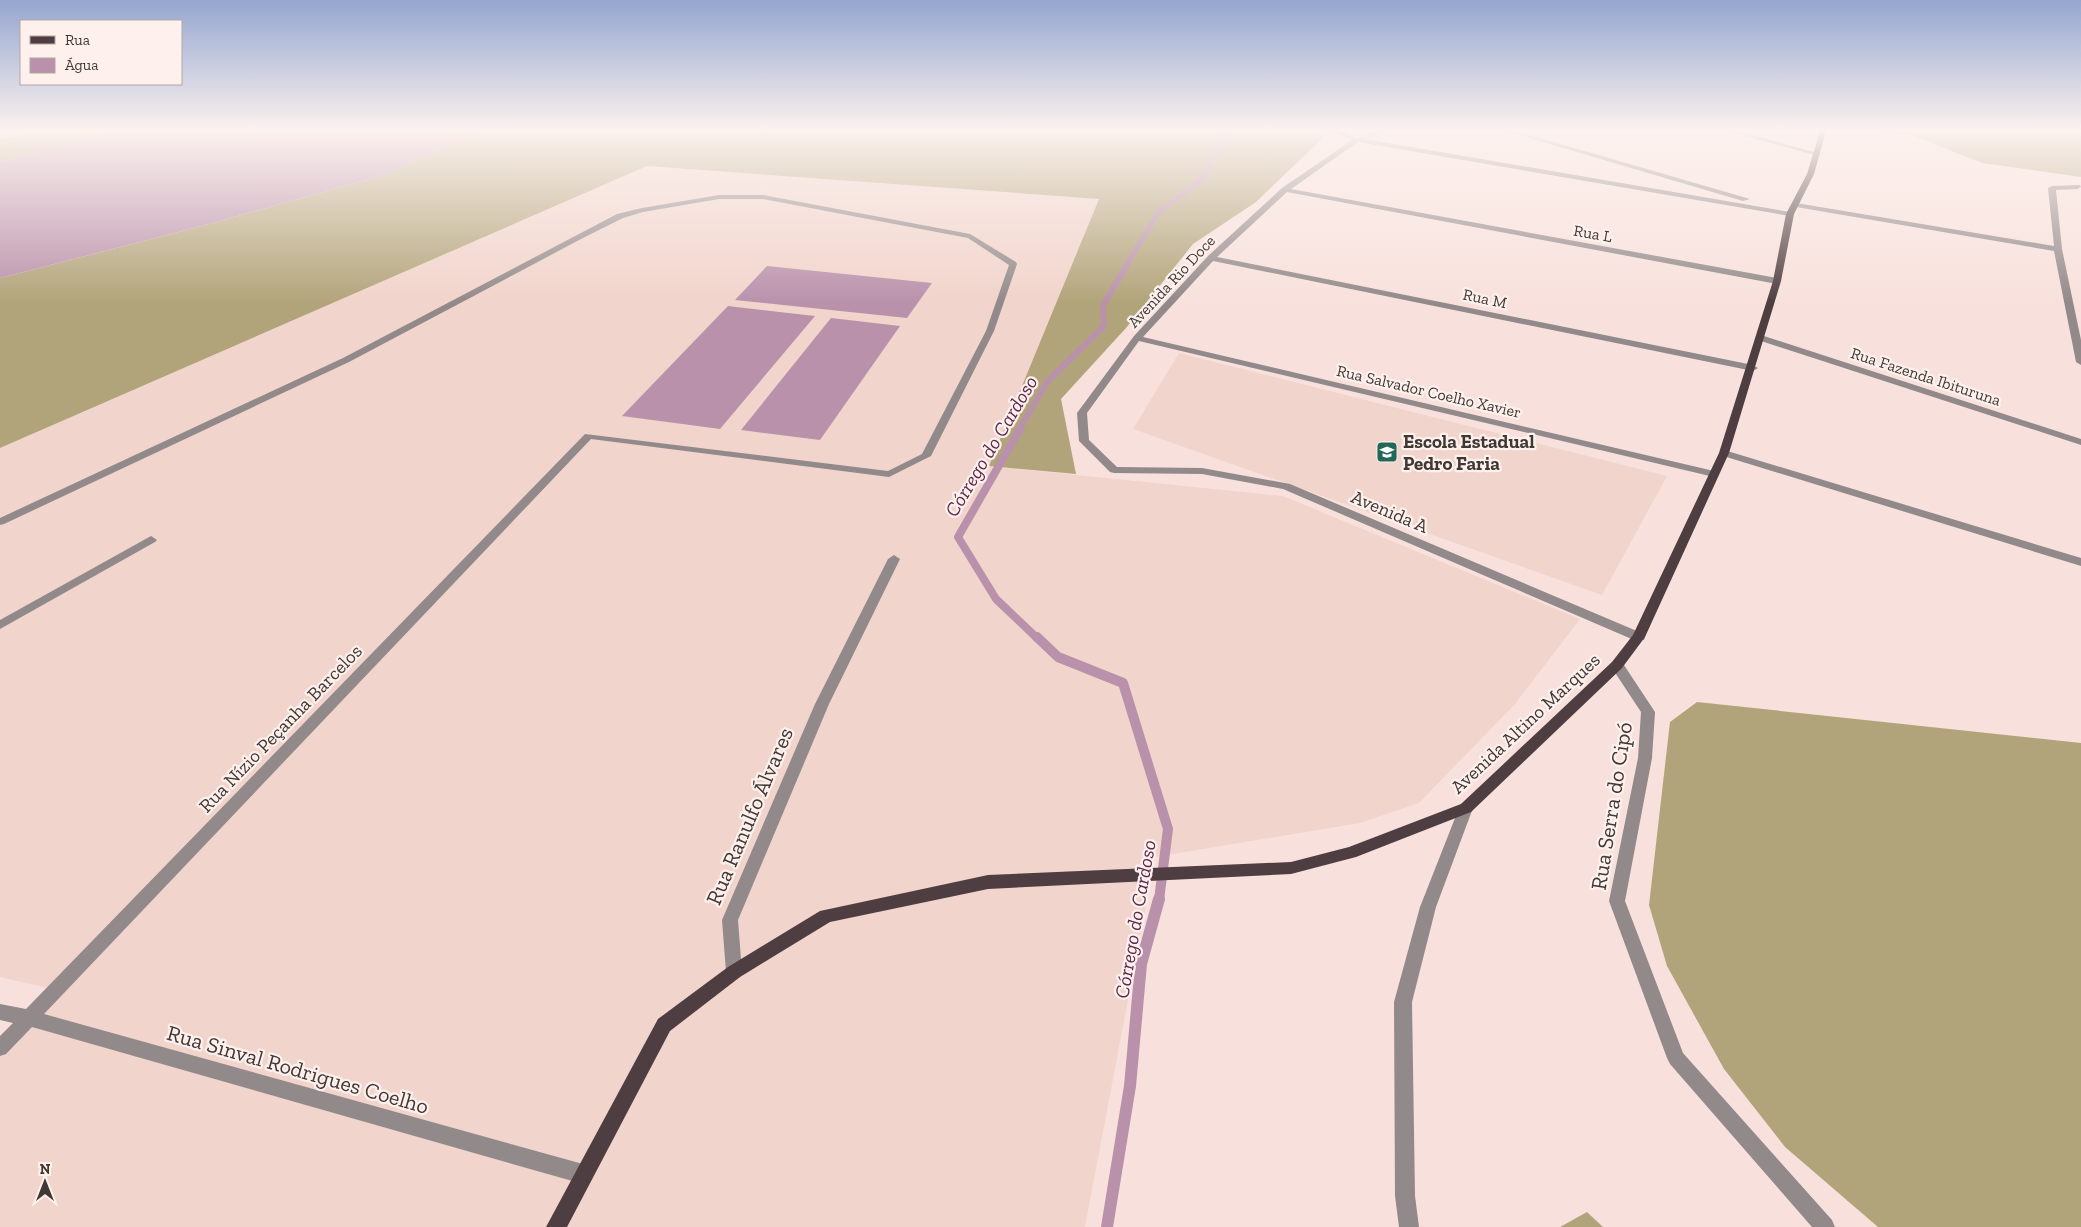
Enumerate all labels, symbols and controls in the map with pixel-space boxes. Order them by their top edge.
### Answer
legend [20,20,182,85]
text: Rua [65,31,90,49]
text: Água [65,56,98,74]
street label: Rua L [1572,221,1614,246]
street label: Avenida Rio Doce [1124,231,1219,331]
street label: Rua M [1461,285,1509,312]
street label: Rua Fazenda Ibituruna [1848,343,2004,410]
street label: Rua Salvador Coelho Xavier [1335,361,1523,422]
water label: Córrego do Cardoso [939,371,1043,521]
place label: Escola Estadual Pedro Faria [1403,430,1535,475]
school or university icon: Escola Estadual Pedro Faria [1375,440,1399,464]
street label: Avenida A [1348,485,1432,538]
street label: Rua Nízio Peçanha Barcelos [194,639,367,817]
street label: Avenida Altino Marques [1446,648,1605,799]
street label: Rua Serra do Cipó [1585,720,1638,892]
street label: Rua Ranulfo Álvares [700,724,799,909]
water label: Córrego do Cardoso [1109,838,1161,1000]
street label: Rua Sinval Rodrigues Coelho [164,1019,432,1120]
north arrow [20,1157,70,1207]
text: N [40,1161,51,1178]

